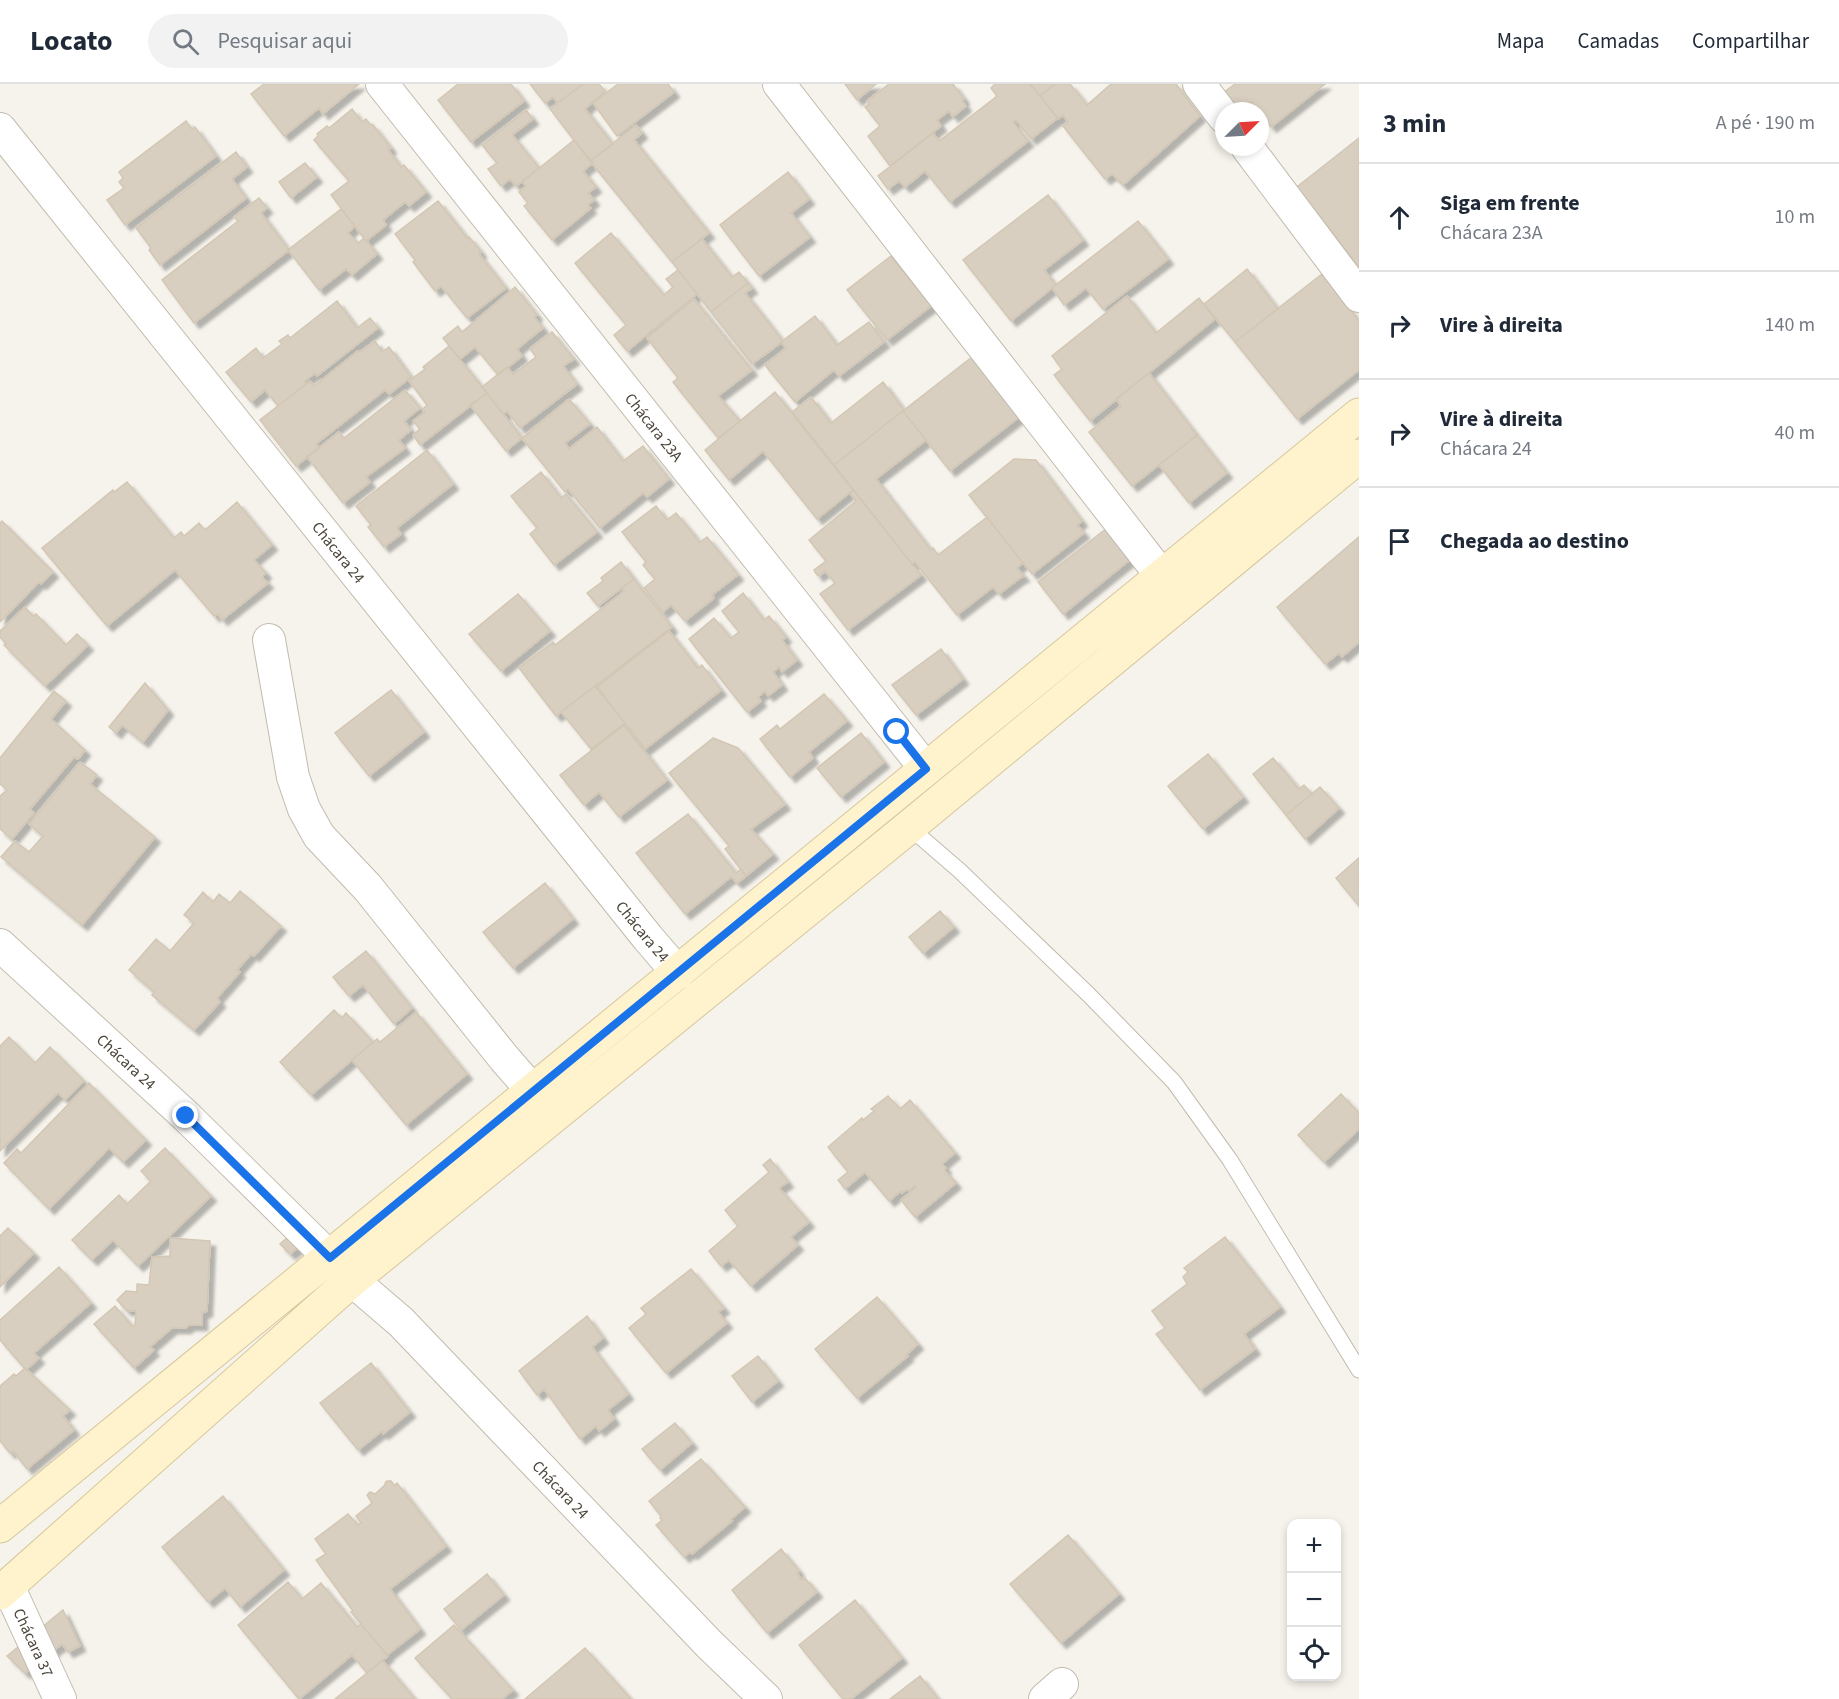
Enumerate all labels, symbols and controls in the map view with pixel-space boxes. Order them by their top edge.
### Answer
search box [148,14,568,68]
text: Locato [30,21,112,61]
icon: search [169,25,202,58]
text: Pesquisar aqui [217,25,352,57]
text: Mapa [1497,26,1544,56]
text: Camadas [1577,26,1659,56]
text: Compartilhar [1692,26,1809,56]
north arrow [1215,102,1269,156]
text: 3 min [1383,105,1446,142]
text: A pé · 190 m [1716,109,1815,137]
text: Siga em frente [1440,187,1580,219]
icon: ahead [1383,201,1416,234]
text: 10 m [1775,203,1815,231]
text: Chácara 23A [1440,219,1543,247]
icon: right [1383,309,1416,342]
text: Vire à direita [1440,309,1563,341]
text: 140 m [1765,311,1815,339]
street label: Chácara 23A [619,389,688,467]
text: Vire à direita [1440,403,1563,435]
icon: right [1383,417,1416,450]
text: 40 m [1775,419,1815,447]
text: Chácara 24 [1440,435,1532,463]
street label: Chácara 24 [306,517,370,588]
icon: arrive [1383,525,1416,558]
text: Chegada ao destino [1440,525,1629,557]
route start [883,718,909,744]
street label: Chácara 24 [610,896,674,967]
street label: Chácara 24 [91,1029,160,1095]
route end [172,1102,198,1128]
street label: Chácara 24 [527,1456,594,1524]
map controls [1287,1519,1341,1681]
button: + [1287,1519,1341,1573]
button: − [1287,1573,1341,1627]
street label: Chácara 37 [8,1605,58,1681]
button: locate [1287,1627,1341,1681]

